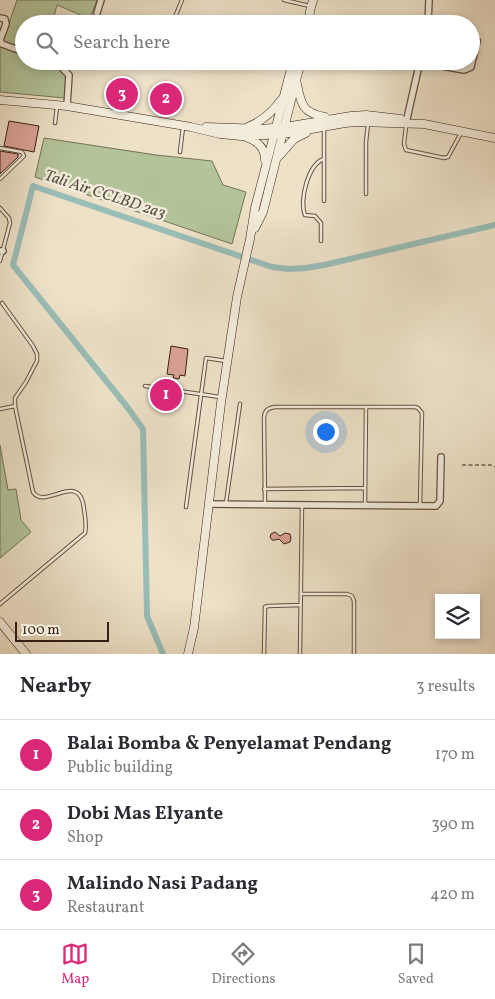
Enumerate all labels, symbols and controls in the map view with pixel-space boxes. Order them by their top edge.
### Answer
search box [15,15,480,70]
icon: search [33,29,61,57]
text: Search here [73,30,170,56]
pin: 3 [106,75,138,113]
pin: 2 [150,80,182,118]
water label: Tali Air CCLBD 2a3 [41,165,169,225]
pin: 1 [150,376,182,414]
your location [313,419,339,445]
map controls [435,594,480,639]
button: layers [435,594,480,639]
scale bar [15,619,109,642]
text: 100 m [22,621,60,640]
text: Nearby [20,672,91,701]
text: 3 results [416,676,475,698]
text: Balai Bomba & Penyelamat Pendang [67,731,392,757]
text: 1 [33,744,39,766]
text: 170 m [435,744,475,766]
text: Public building [67,757,173,779]
text: Dobi Mas Elyante [67,801,223,827]
text: 2 [32,814,40,836]
text: 390 m [432,814,475,836]
text: Shop [67,827,103,849]
text: Malindo Nasi Padang [67,871,258,897]
text: 3 [32,884,40,906]
text: 420 m [430,884,475,906]
text: Restaurant [67,897,145,919]
tab: Map [61,940,89,989]
tab: Directions [211,940,276,989]
tab: Saved [398,940,434,989]

